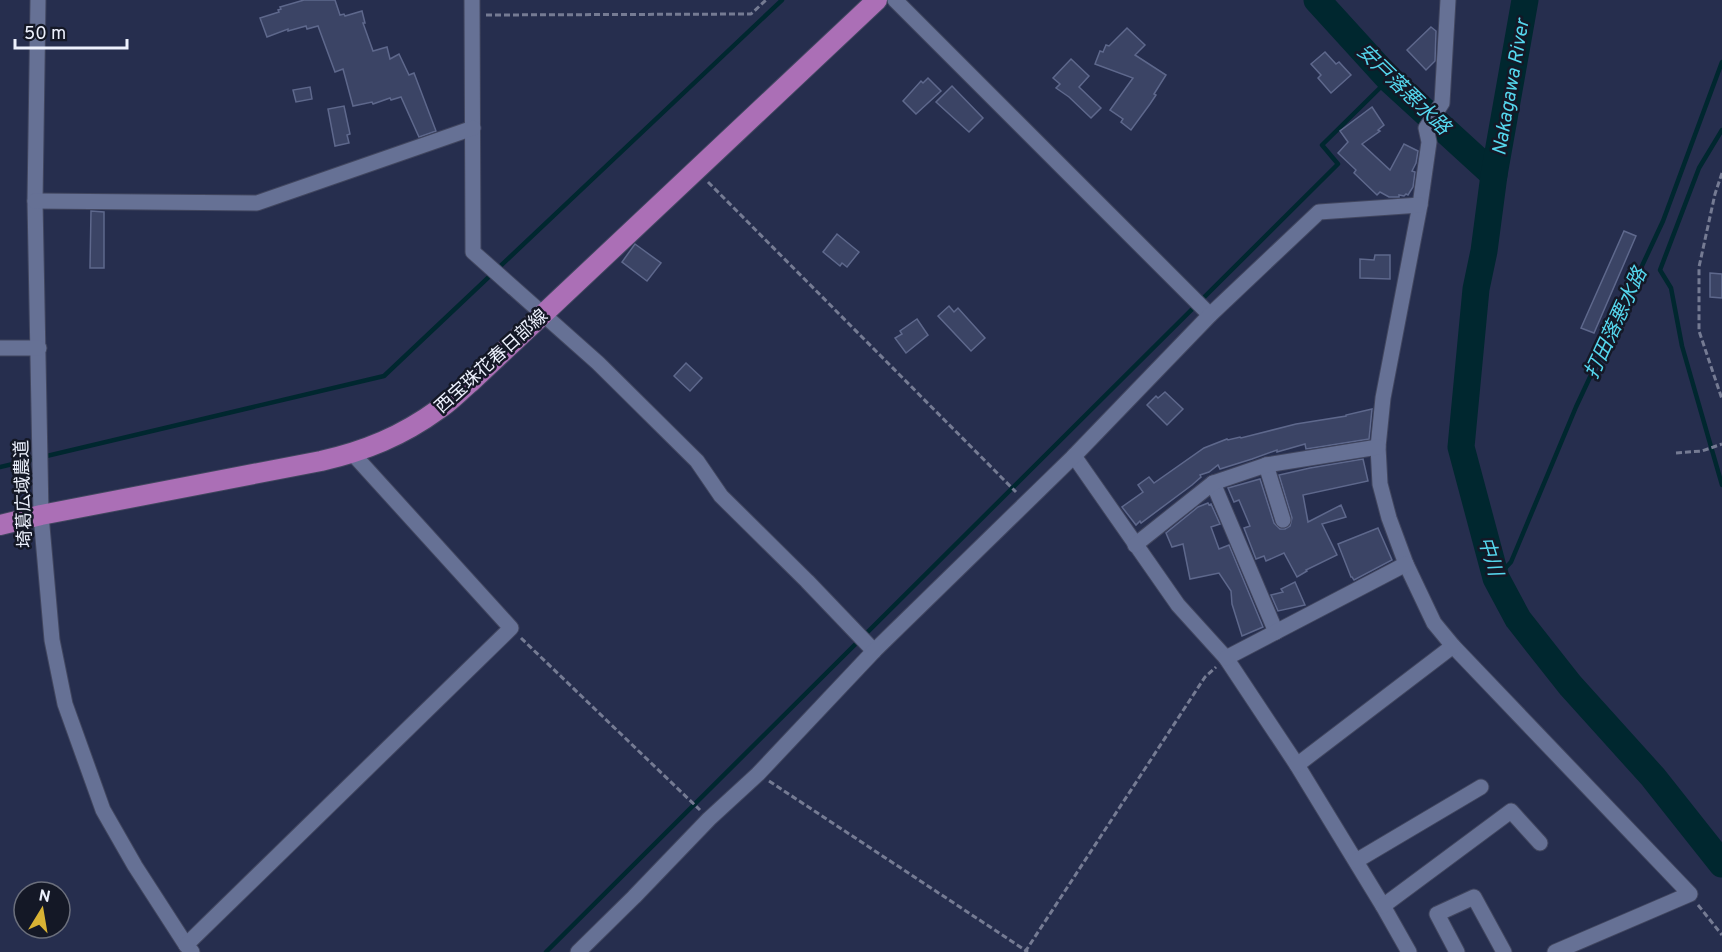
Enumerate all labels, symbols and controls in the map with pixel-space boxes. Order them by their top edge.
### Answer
scale bar [15,12,128,50]
water label: Nakagawa River [1487,16,1537,158]
text: 50 m [24,23,66,46]
water label: 安戸落悪水路 [1350,39,1456,143]
water label: 打田落悪水路 [1580,262,1655,384]
street label: 西宝珠花春日部線 [431,305,553,419]
street label: 埼葛広域農道 [11,440,38,548]
water label: 中川 [1471,534,1508,581]
north arrow [12,880,72,940]
text: N [37,886,52,908]

